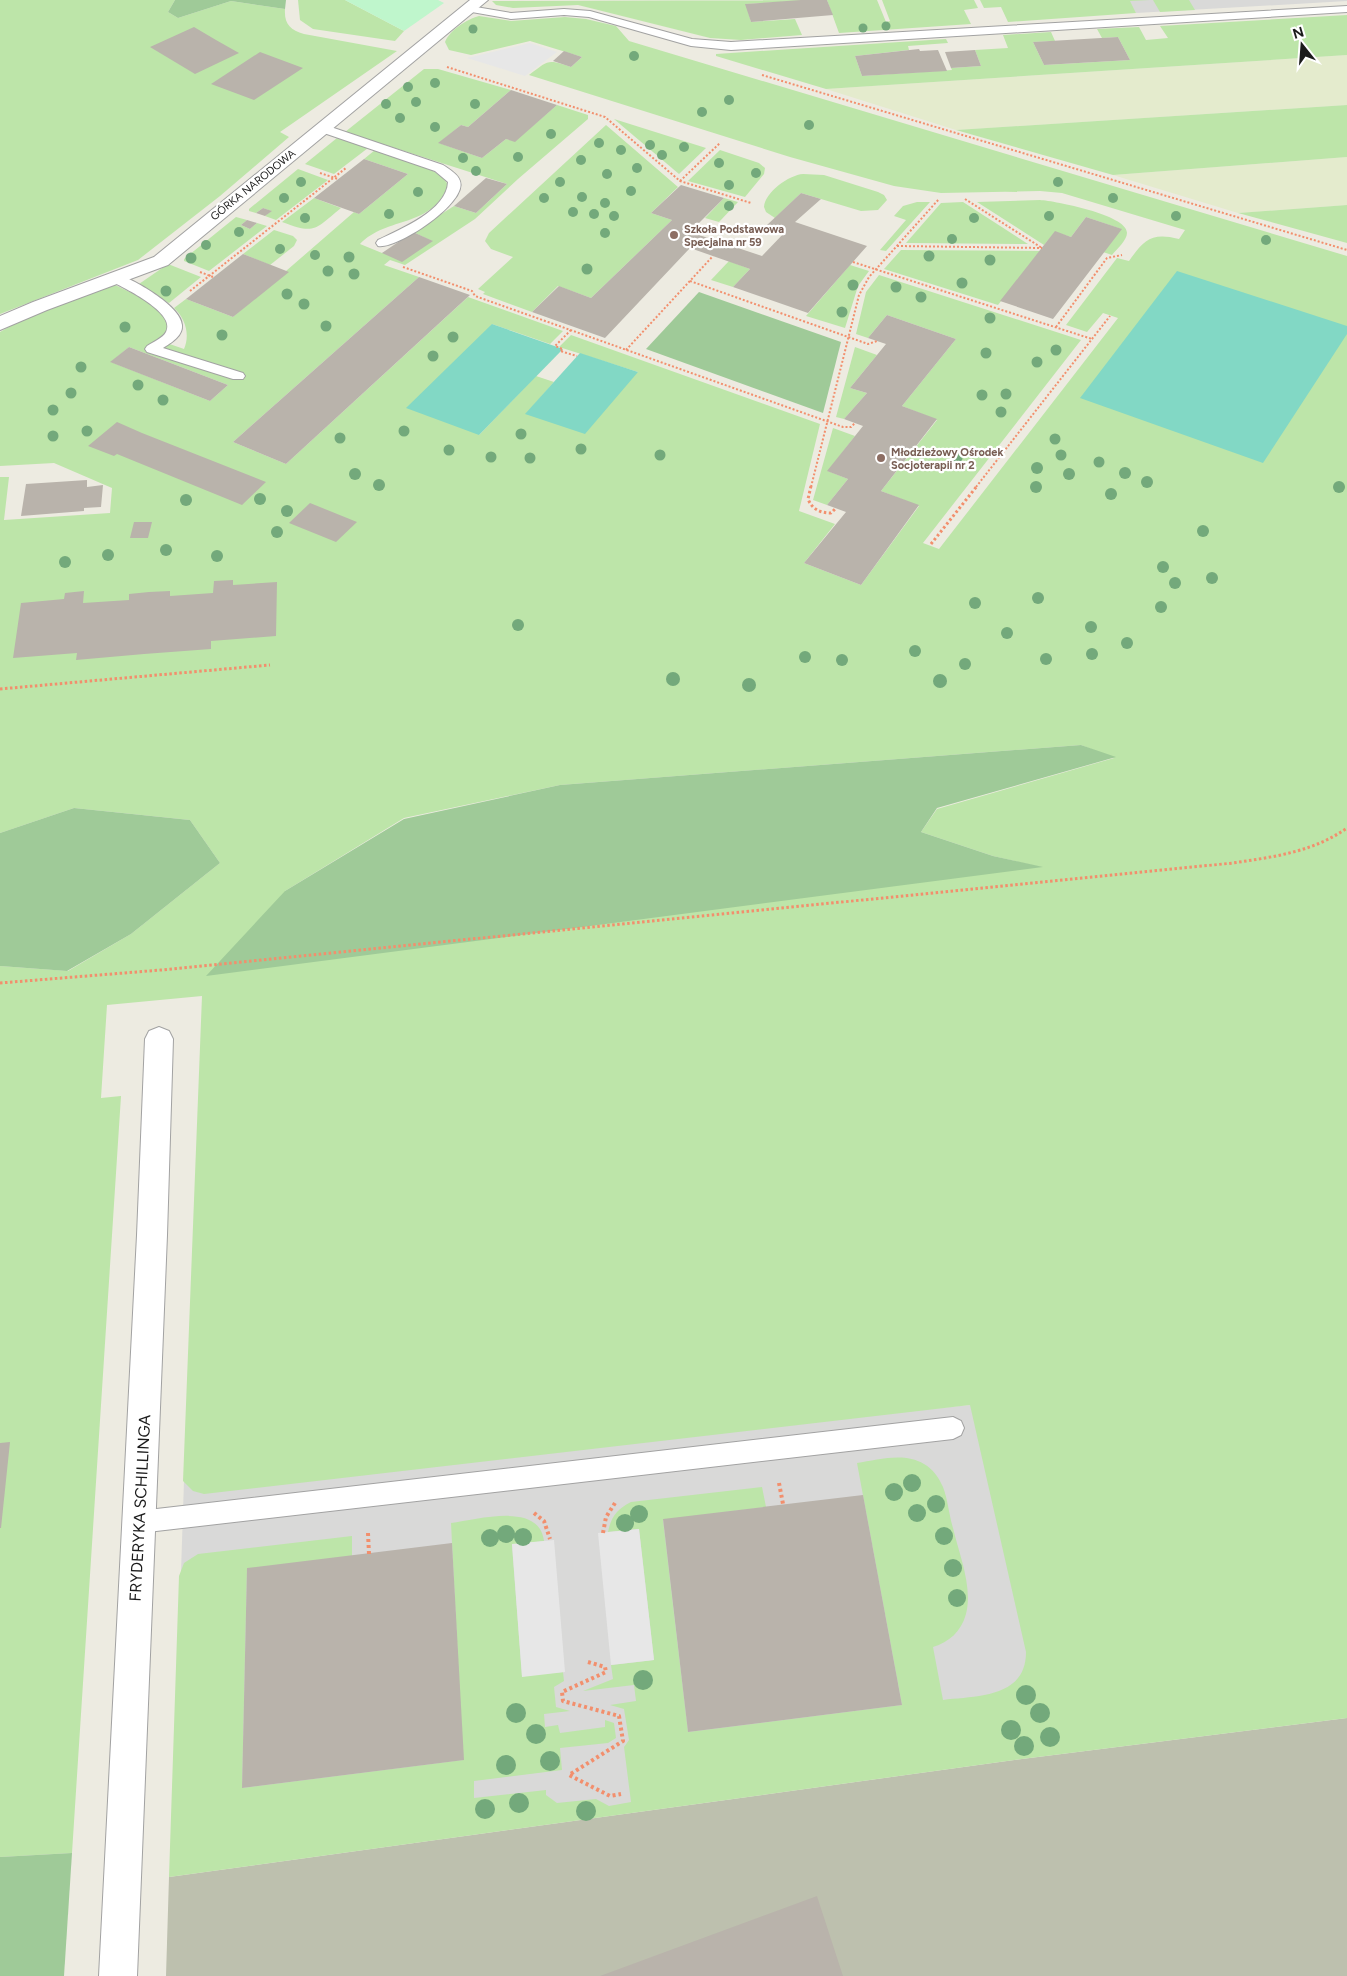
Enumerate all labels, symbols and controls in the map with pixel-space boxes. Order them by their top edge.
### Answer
north arrow [1277,20,1327,70]
text: N [1291,23,1306,43]
street label: GÓRKA NARODOWA [207,146,299,223]
place label: Szkoła Podstawowa Specjalna nr 59 [684,223,784,249]
marker: Szkoła Podstawowa Specjalna nr 59 [668,229,680,241]
place label: Młodzieżowy Ośrodek Socjoterapii nr 2 [891,446,1003,472]
marker: Młodzieżowy Ośrodek Socjoterapii nr 2 [875,452,887,464]
street label: FRYDERYKA SCHILLINGA [126,1414,154,1602]

